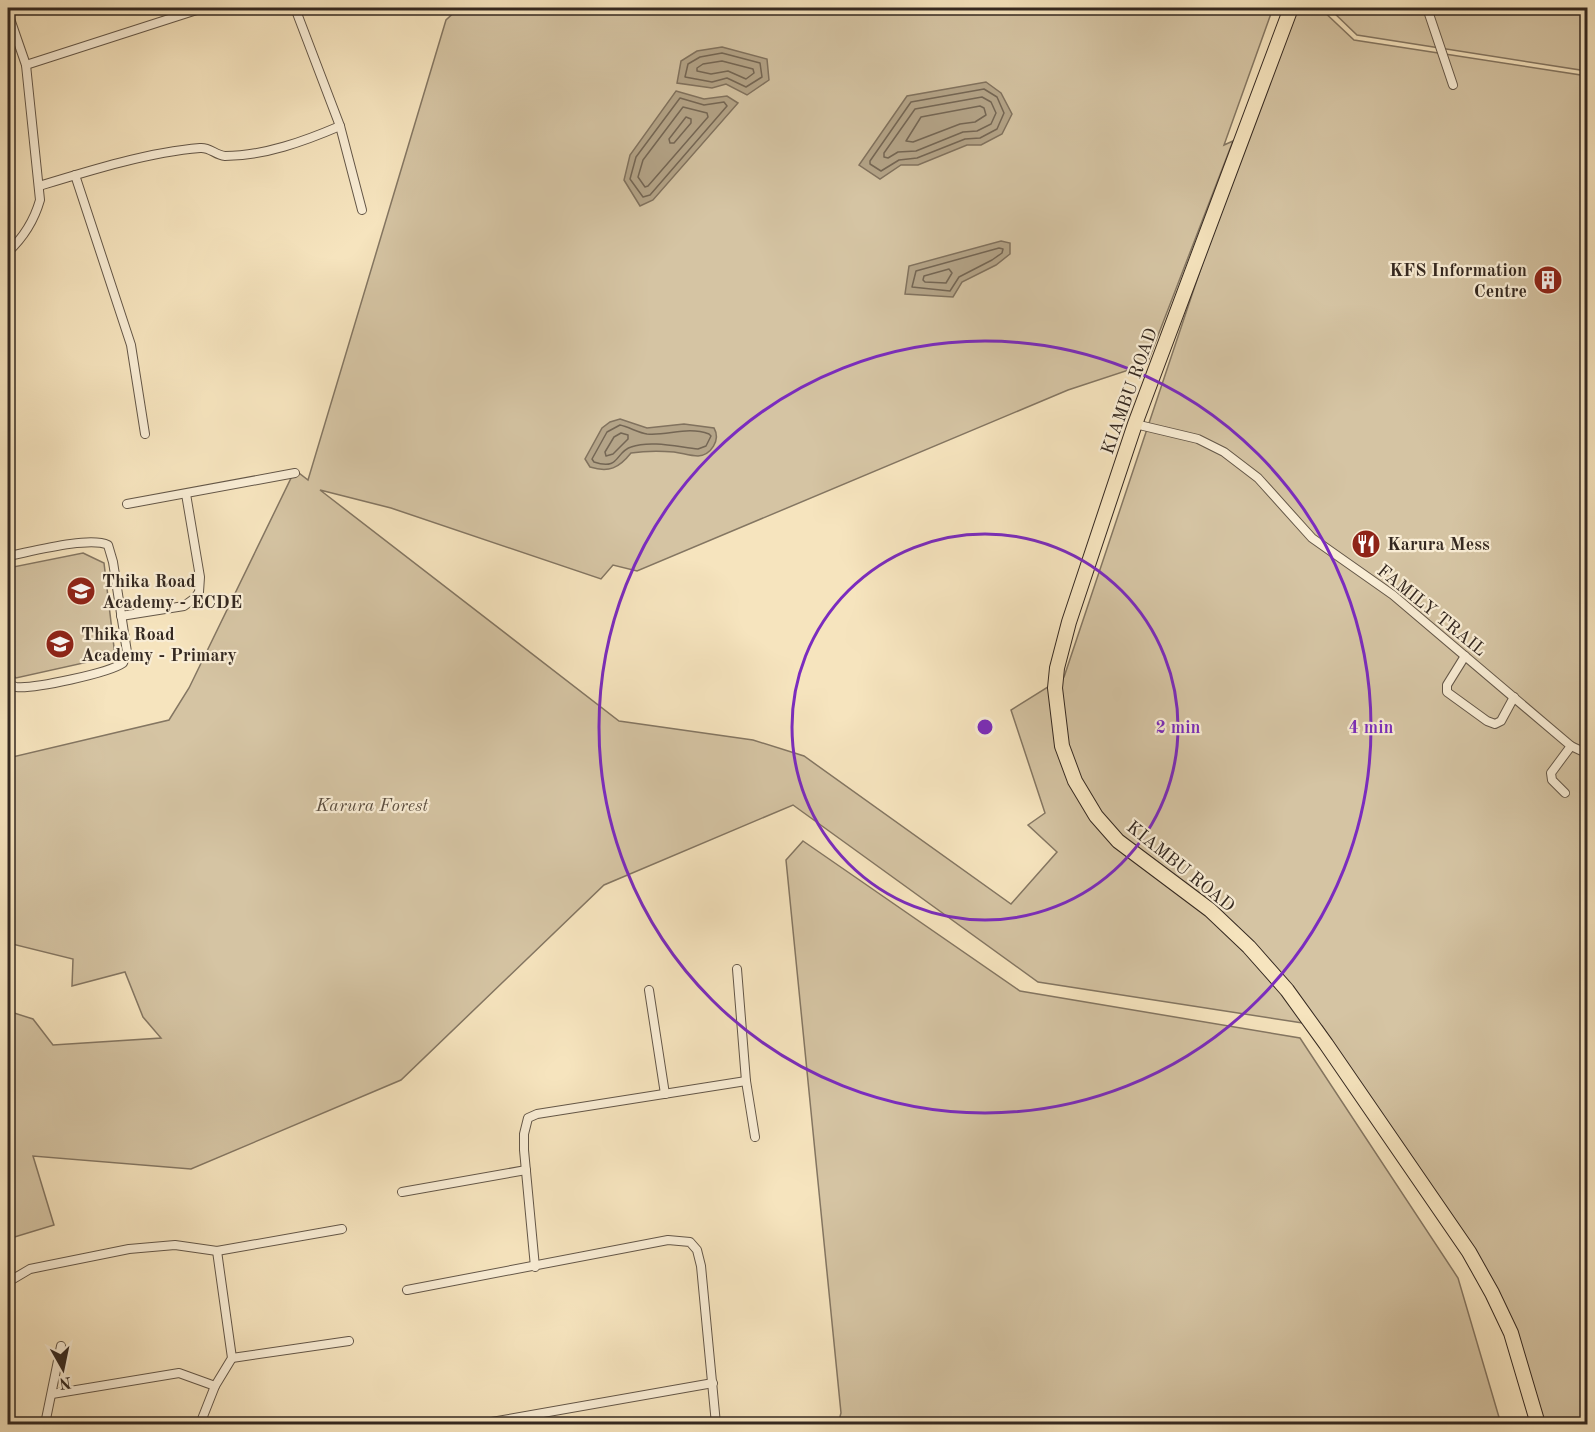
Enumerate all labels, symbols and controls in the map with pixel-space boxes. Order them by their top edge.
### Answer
place label: KFS Information Centre [1389,262,1527,301]
building icon: KFS Information Centre [1532,264,1564,296]
street label: KIAMBU ROAD [1099,326,1161,457]
restaurant icon: Karura Mess [1350,528,1382,560]
place label: Karura Mess [1387,536,1490,554]
street label: FAMILY TRAIL [1373,562,1489,660]
place label: Thika Road Academy - ECDE [102,573,242,612]
school or university icon: Thika Road Academy - ECDE [65,575,97,607]
place label: Thika Road Academy - Primary [81,626,237,665]
school or university icon: Thika Road Academy - Primary [44,628,76,660]
centre of rings [975,717,995,737]
text: 2 min [1155,719,1201,737]
text: 4 min [1348,719,1394,737]
park label: Karura Forest [315,797,429,815]
street label: KIAMBU ROAD [1123,818,1238,916]
north arrow [33,1339,93,1399]
text: N [57,1373,72,1391]

